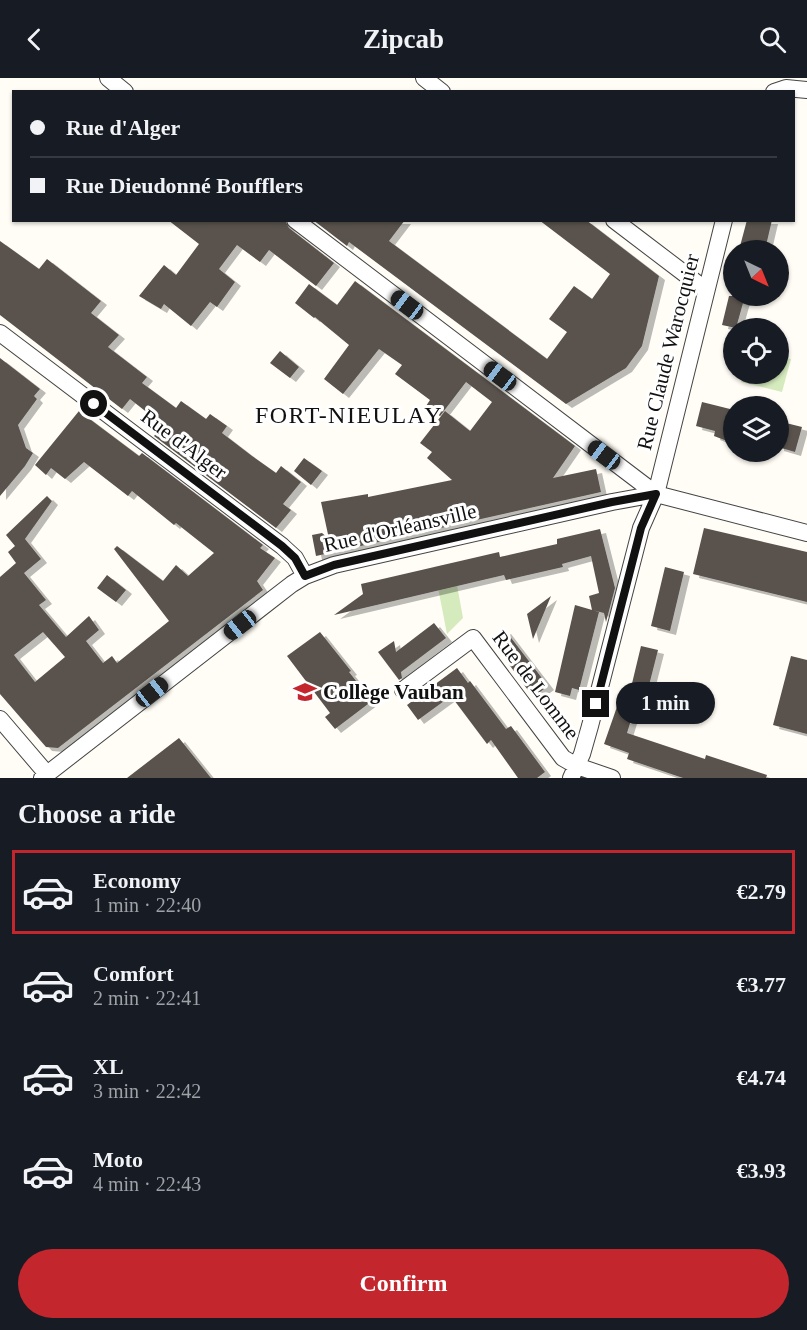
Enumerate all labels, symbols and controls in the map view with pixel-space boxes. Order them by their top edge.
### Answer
icon: back [18,23,51,56]
icon: search [756,23,789,56]
text: Zipcab [363,24,444,54]
text: Rue d'Alger [66,115,180,140]
text: Rue Dieudonné Boufflers [66,173,303,198]
north arrow [723,240,789,306]
map controls [723,240,789,462]
street label: Rue Claude Warocquier [632,252,704,452]
car [387,287,427,323]
button: locate [723,318,789,384]
car [480,358,520,394]
route start [80,390,107,417]
button: layers [723,396,789,462]
district label: FORT-NIEULAY [255,402,443,428]
street label: Rue d'Alger [136,404,232,484]
car [584,437,624,473]
street label: Rue d'Orléansville [321,499,479,557]
car [220,607,260,643]
street label: Rue de Lomme [487,626,585,744]
car [132,674,172,710]
school or university icon: Collège Vauban [292,679,318,705]
place label: Collège Vauban [323,680,464,704]
callout: 1 min [617,683,716,725]
route end [582,690,609,717]
text: 1 min [641,692,690,714]
text: Choose a ride [18,799,176,829]
icon: car [21,865,75,919]
text: Economy [93,868,181,893]
text: €2.79 [737,879,786,904]
text: 1 min · 22:40 [93,894,201,916]
icon: car [21,958,75,1012]
text: Comfort [93,961,174,986]
text: €3.77 [737,972,786,997]
text: 2 min · 22:41 [93,987,201,1009]
icon: car [21,1051,75,1105]
text: XL [93,1054,124,1079]
text: €4.74 [737,1065,786,1090]
text: 3 min · 22:42 [93,1080,201,1102]
icon: car [21,1144,75,1198]
text: Moto [93,1147,143,1172]
text: €3.93 [737,1158,786,1183]
text: 4 min · 22:43 [93,1173,201,1195]
button: Confirm [18,1249,789,1318]

